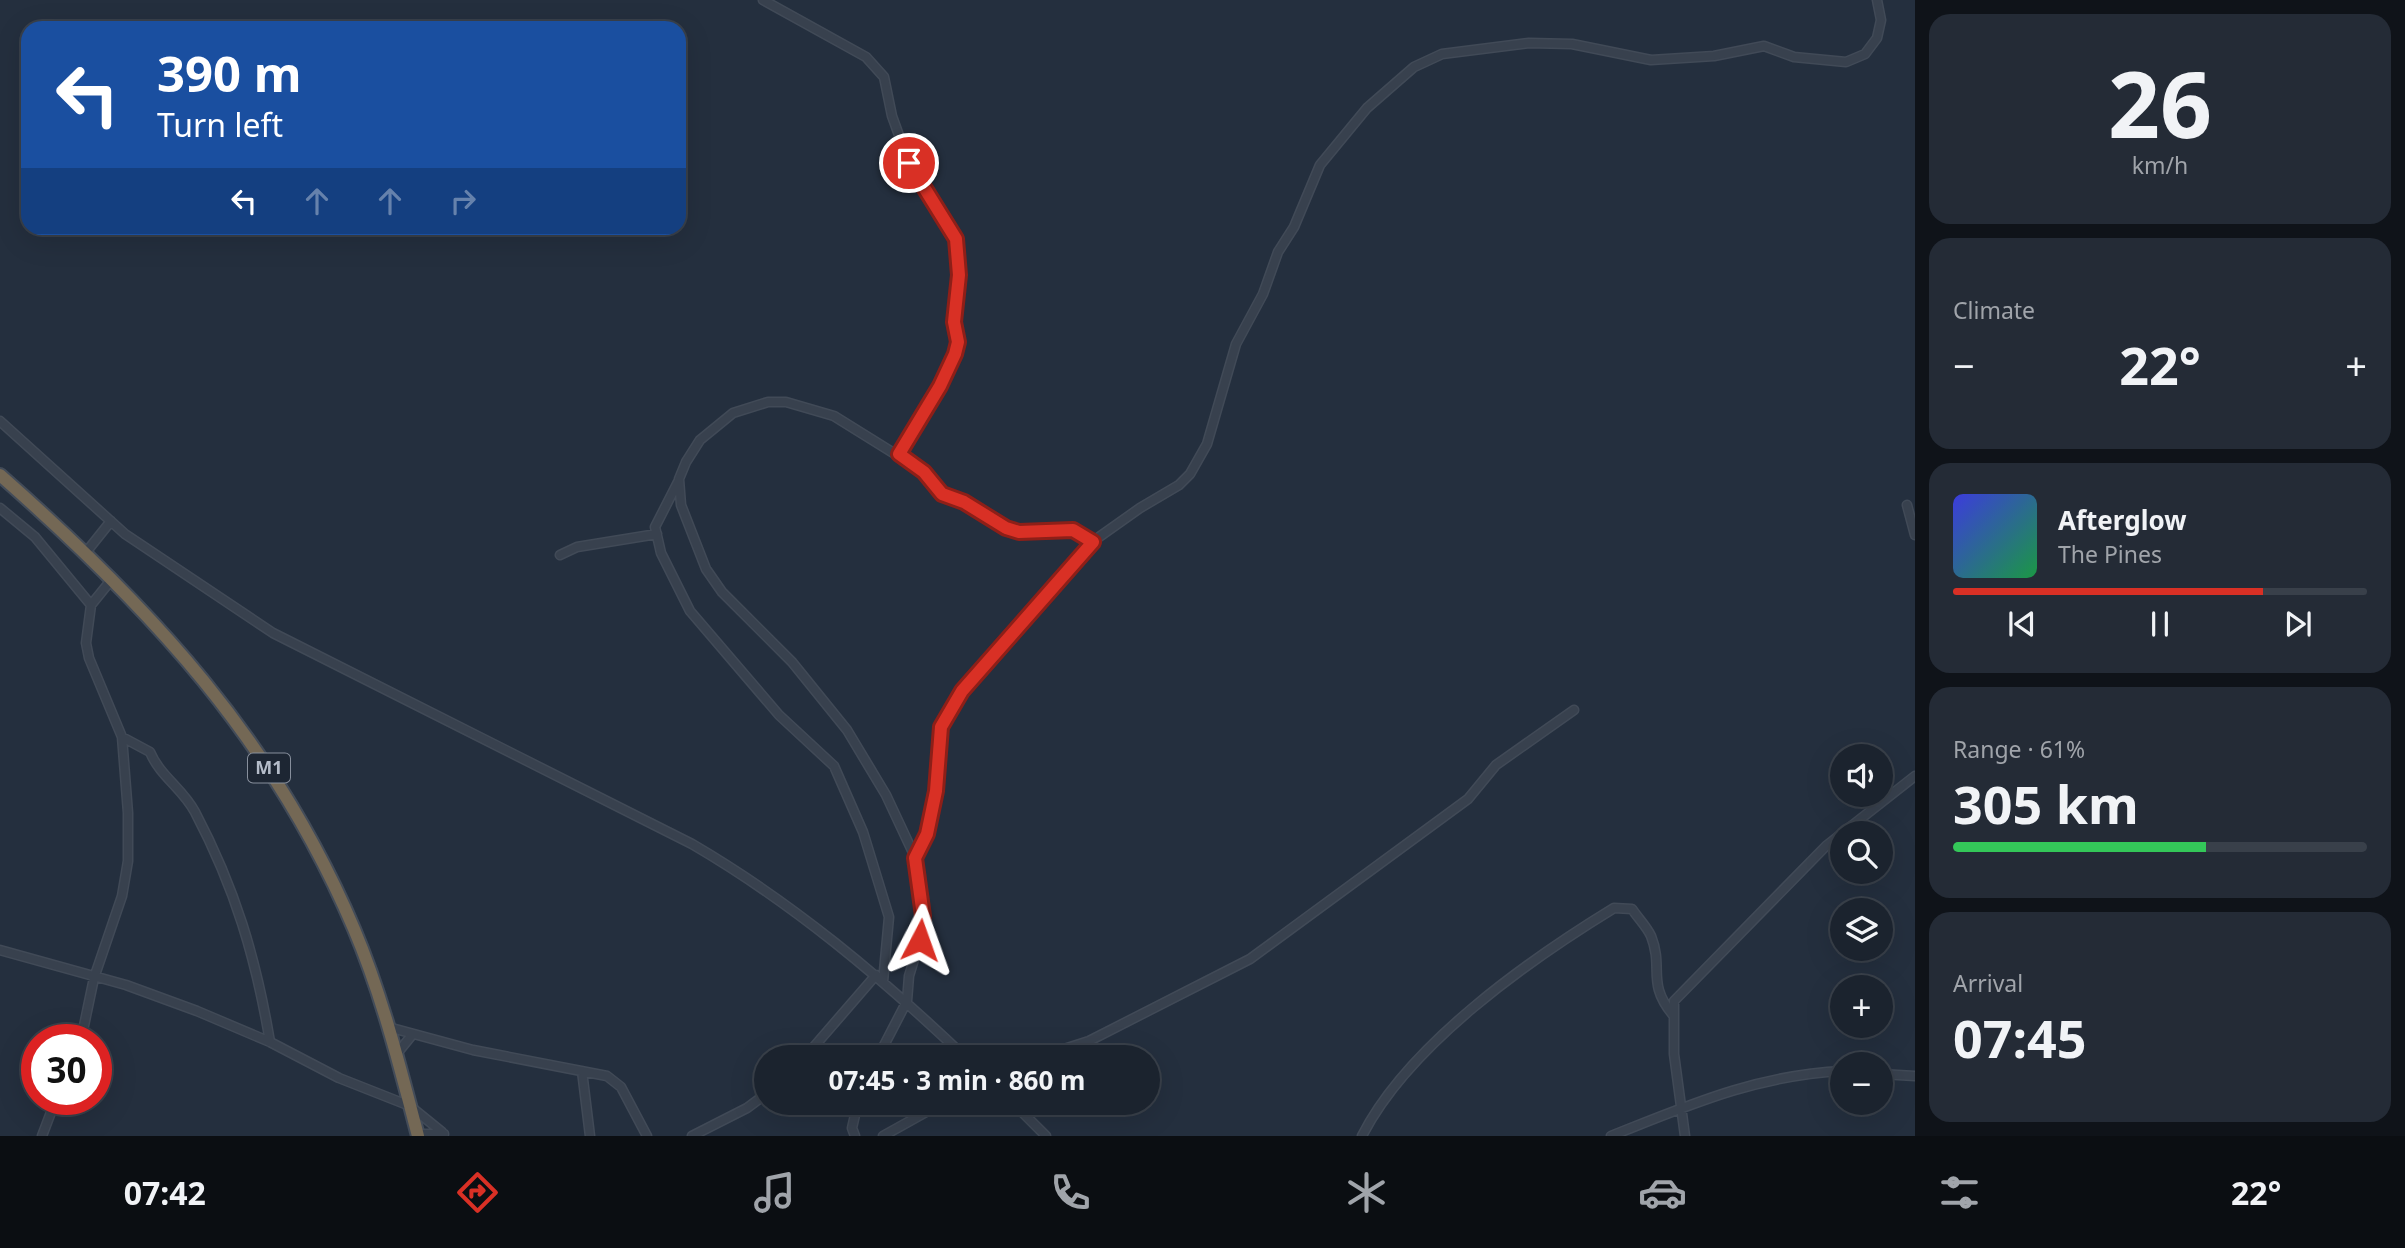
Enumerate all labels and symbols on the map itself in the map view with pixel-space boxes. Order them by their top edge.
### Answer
pin [879,133,939,193]
road number: M1 [248,754,290,782]
position arrow [883,903,957,977]
speed limit sign: 30 [21,1024,112,1115]

